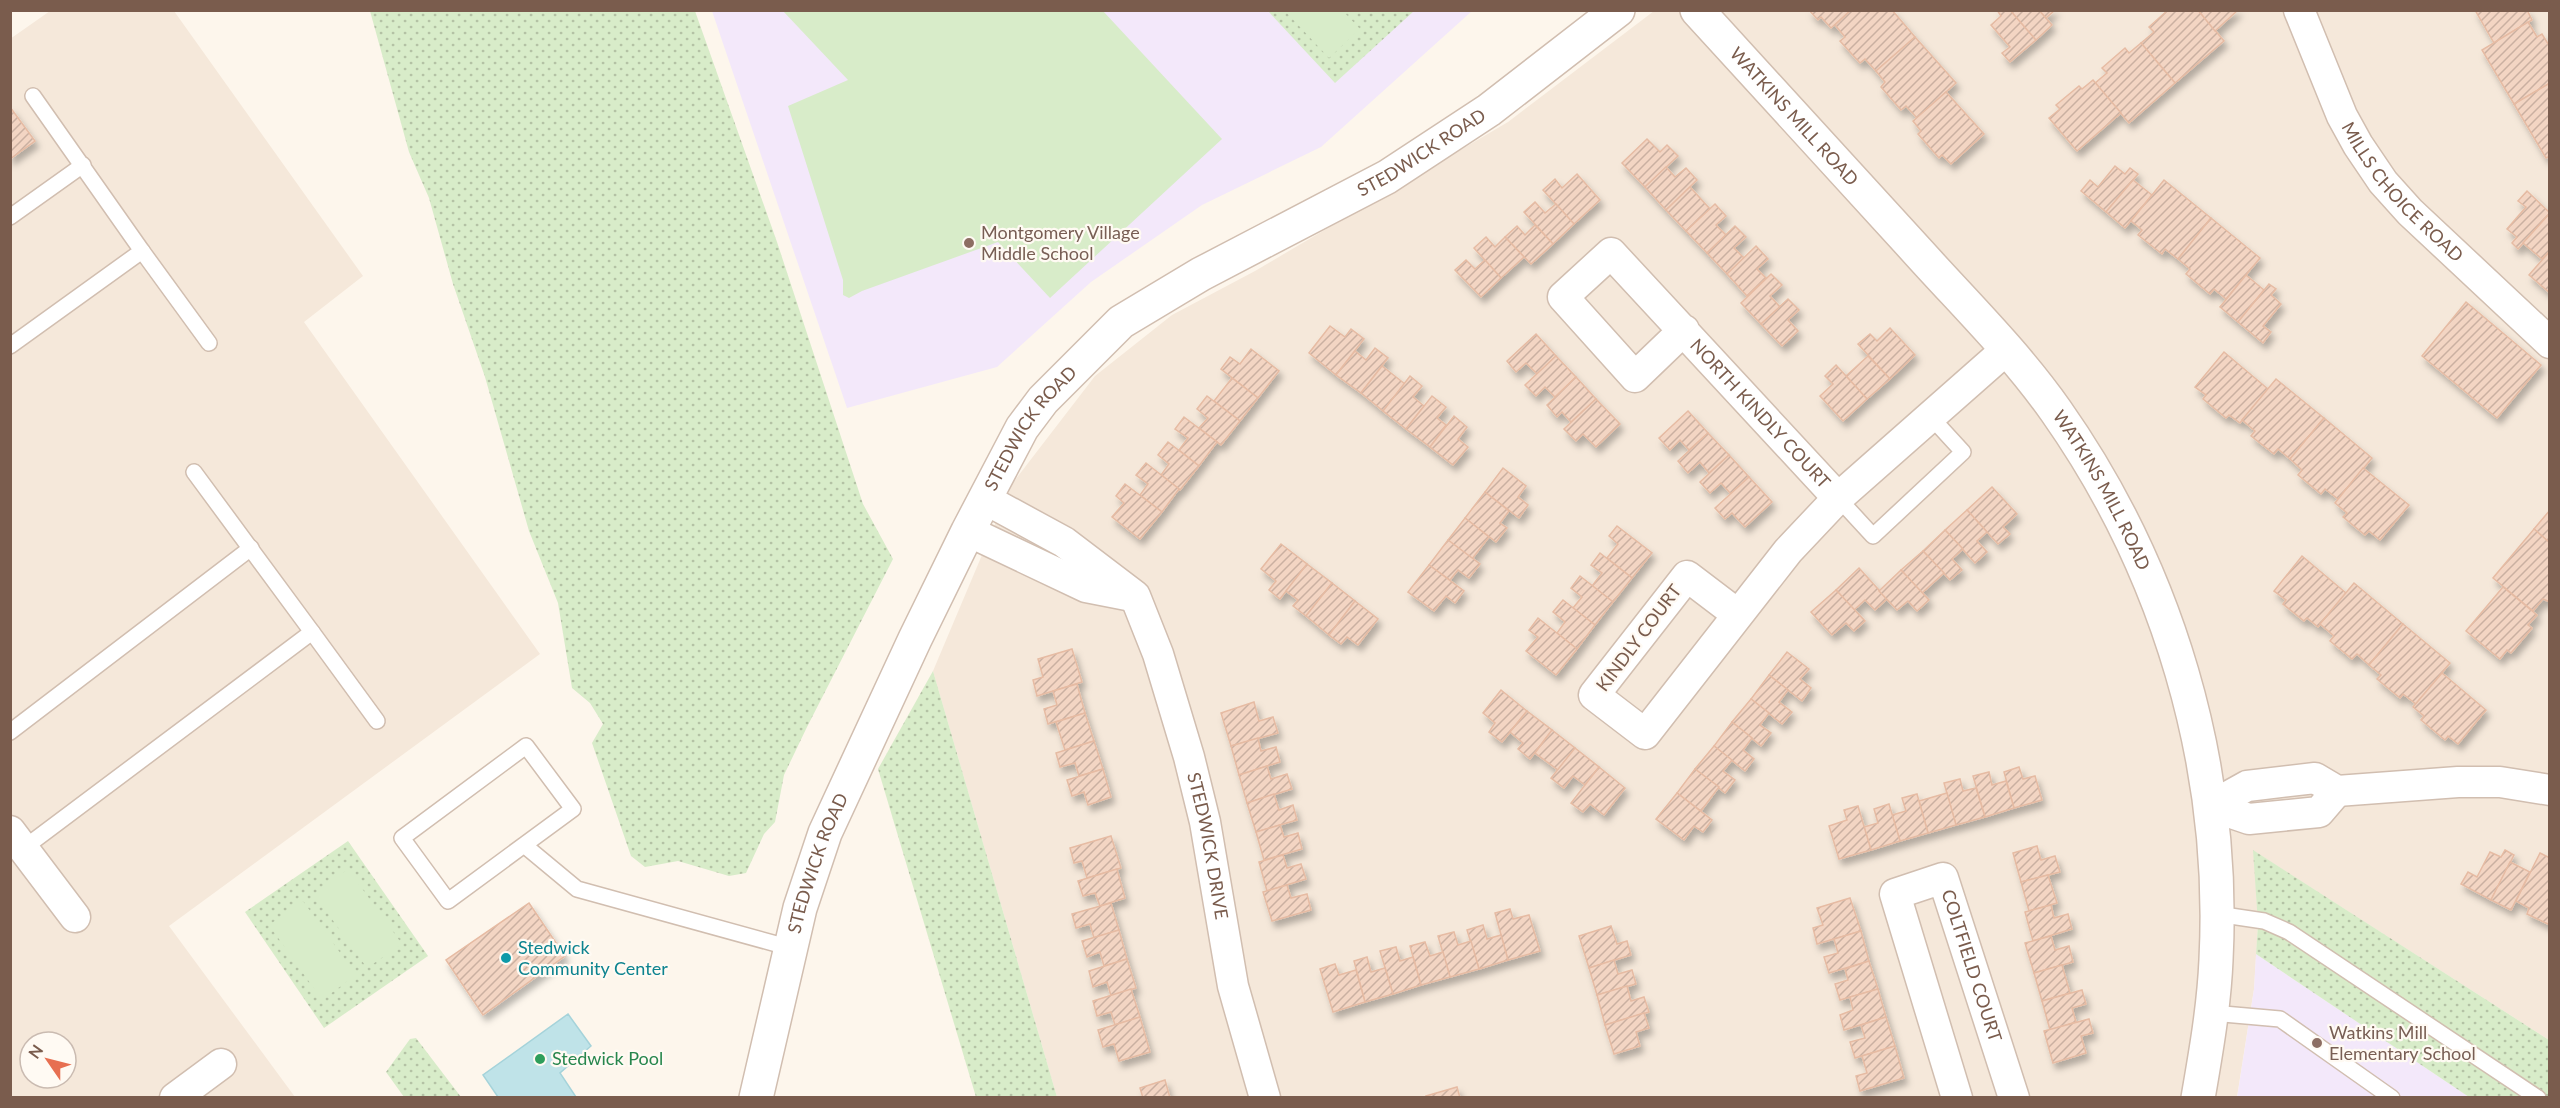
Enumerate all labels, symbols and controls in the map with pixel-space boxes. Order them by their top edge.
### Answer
street label: WATKINS MILL ROAD [1726,42,1863,190]
street label: STEDWICK ROAD [1353,103,1489,201]
street label: MILLS CHOICE ROAD [2337,118,2468,266]
place label: Montgomery Village Middle School [981,221,1140,264]
marker: Montgomery Village Middle School [962,236,976,250]
street label: NORTH KINDLY COURT [1686,334,1836,493]
street label: STEDWICK ROAD [979,361,1081,494]
street label: WATKINS MILL ROAD [2049,405,2156,573]
street label: KINDLY COURT [1591,579,1686,695]
street label: STEDWICK DRIVE [1183,770,1233,921]
street label: STEDWICK ROAD [782,789,852,935]
street label: COLTFIELD COURT [1937,887,2007,1045]
place label: Stedwick Community Center [518,936,668,979]
marker: Stedwick Community Center [499,951,513,965]
place label: Watkins Mill Elementary School [2329,1021,2476,1064]
north arrow [18,1030,78,1090]
marker: Watkins Mill Elementary School [2310,1036,2324,1050]
text: N [24,1041,47,1062]
place label: Stedwick Pool [552,1047,663,1069]
marker: Stedwick Pool [533,1052,547,1066]

